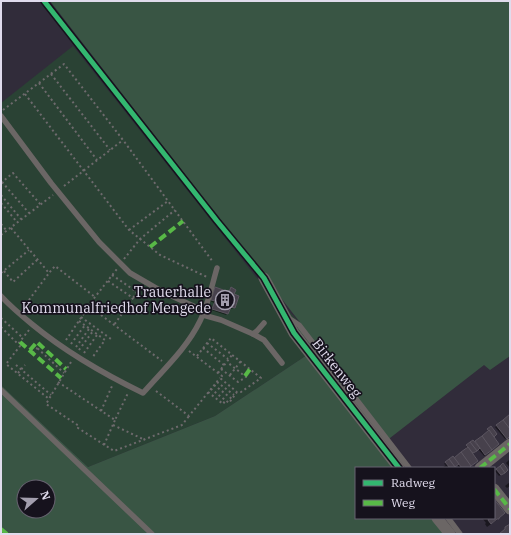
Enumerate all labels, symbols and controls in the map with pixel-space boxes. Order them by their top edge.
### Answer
place label: Trauerhalle Kommunalfriedhof Mengede [21,283,211,317]
building icon: Trauerhalle Kommunalfriedhof Mengede [214,289,236,311]
street label: Birkenweg [308,335,366,401]
legend [355,467,495,519]
text: Radweg [391,475,436,490]
north arrow [16,479,56,519]
text: N [37,489,54,502]
text: Weg [391,495,416,510]

